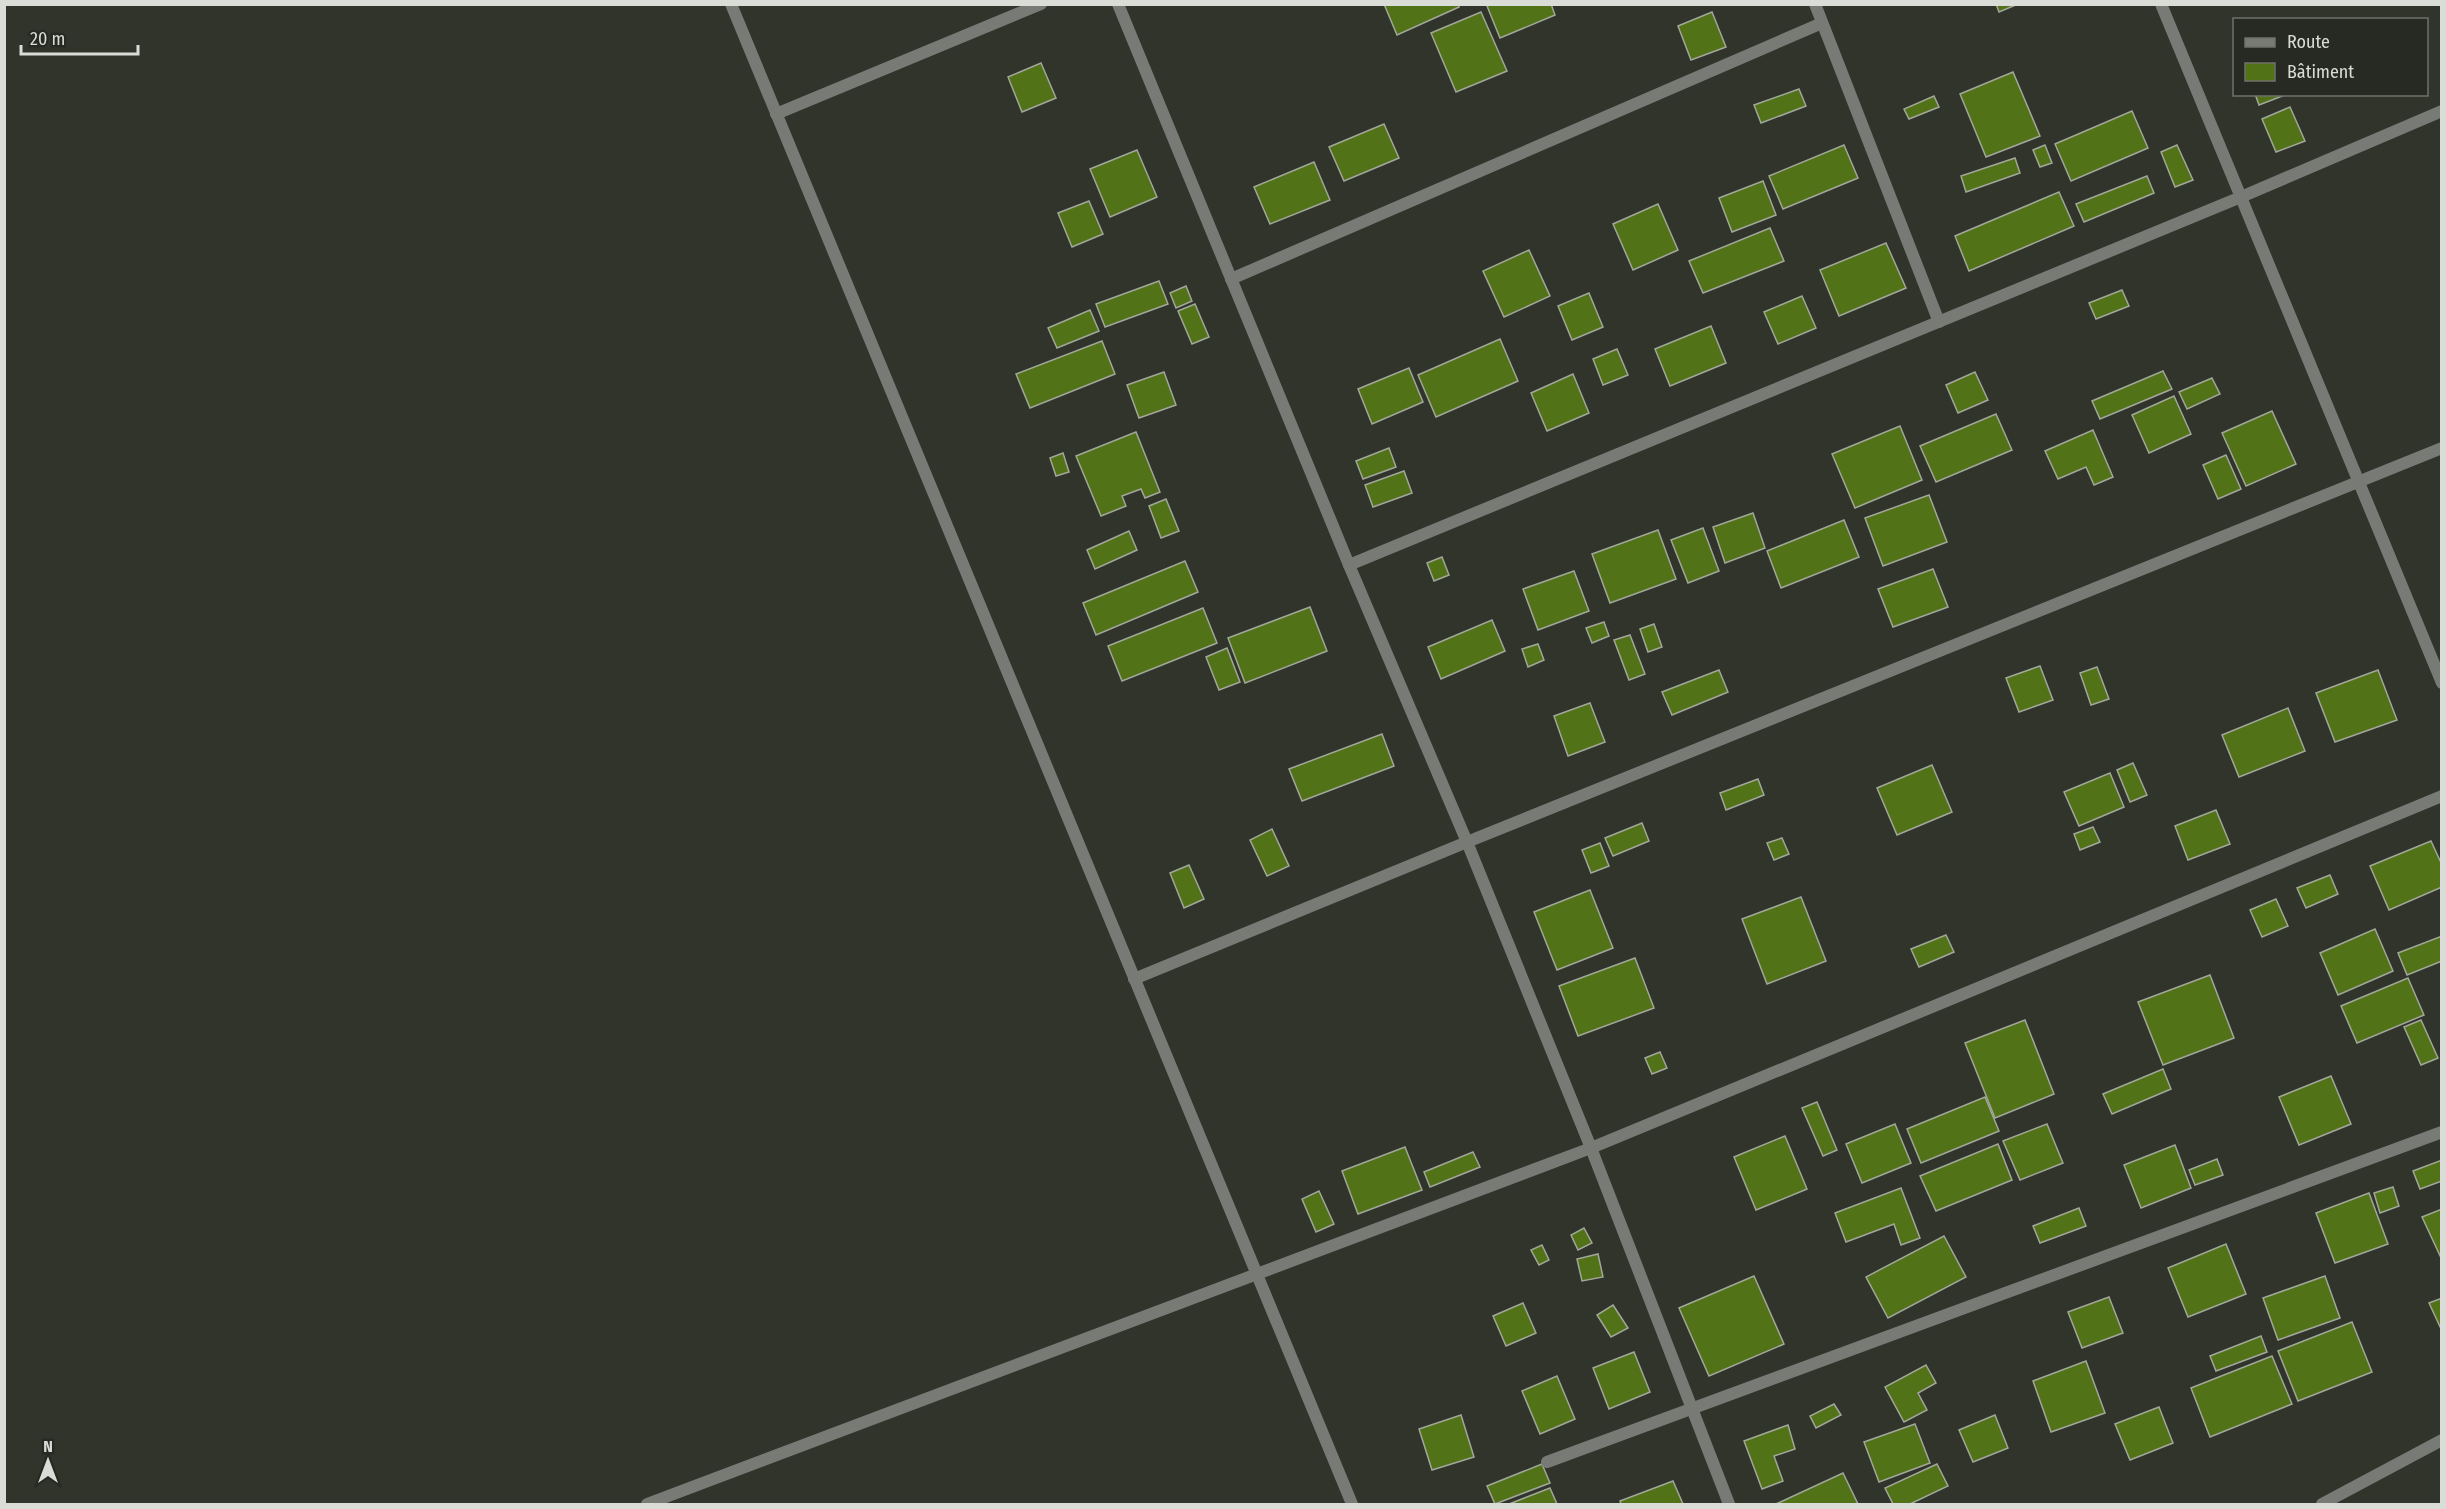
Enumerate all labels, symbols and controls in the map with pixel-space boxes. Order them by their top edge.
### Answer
scale bar [21,18,138,56]
legend [2233,18,2428,96]
text: 20 m [30,28,65,50]
text: Route [2287,31,2330,53]
text: Bâtiment [2287,61,2354,83]
north arrow [18,1431,78,1491]
text: N [43,1437,53,1456]

